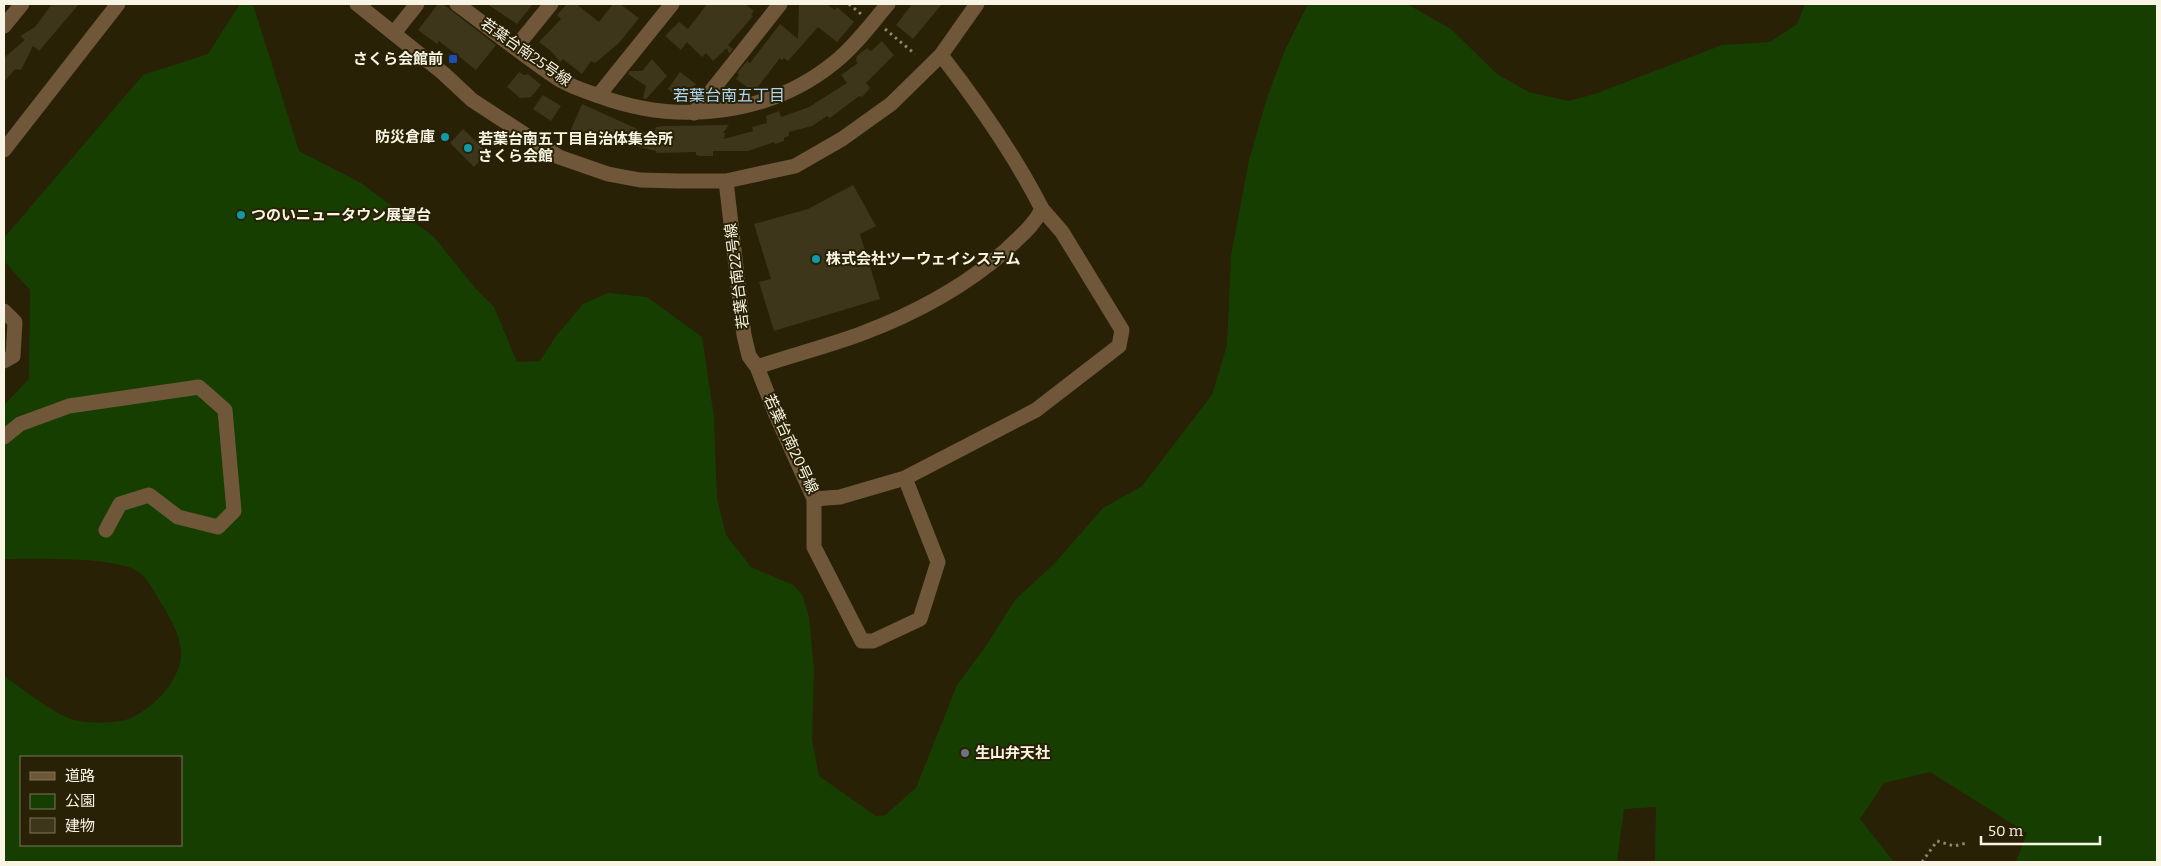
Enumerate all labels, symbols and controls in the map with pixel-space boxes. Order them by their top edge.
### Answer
street label: 若葉台南25号線 [477,14,575,90]
place label: さくら会館前 [353,50,443,68]
marker: さくら会館前 [447,53,459,65]
district label: 若葉台南五丁目 [673,86,785,105]
place label: 防災倉庫 [375,128,435,146]
place label: 若葉台南五丁目自治体集会所 さくら会館 [478,130,673,165]
marker: 防災倉庫 [439,131,451,143]
marker: 若葉台南五丁目自治体集会所 さくら会館 [462,142,474,154]
place label: つのいニュータウン展望台 [251,206,431,224]
marker: つのいニュータウン展望台 [235,209,247,221]
street label: 若葉台南22号線 [722,222,752,330]
place label: 株式会社ツーウェイシステム [826,250,1021,268]
marker: 株式会社ツーウェイシステム [810,253,822,265]
street label: 若葉台南20号線 [760,391,822,497]
place label: 生山弁天社 [975,744,1050,762]
marker: 生山弁天社 [959,747,971,759]
legend [20,756,182,846]
text: 道路 [65,767,95,785]
text: 公園 [65,792,95,810]
scale bar [1981,814,2100,846]
text: 建物 [65,817,95,835]
text: 50 m [1988,822,2024,840]

